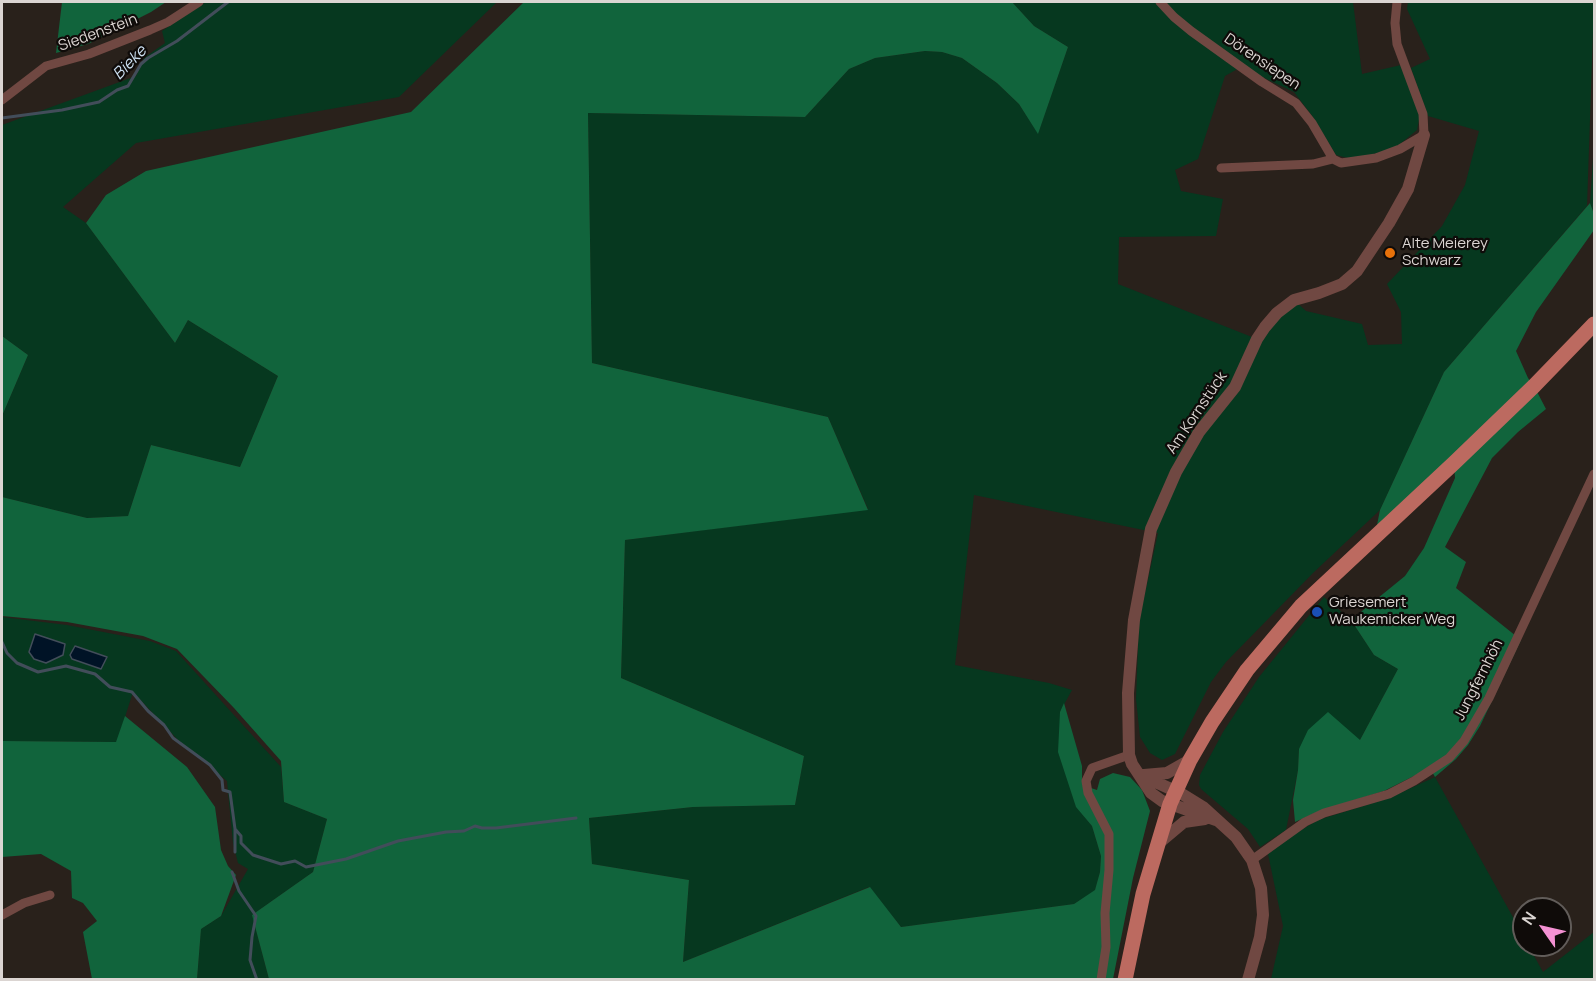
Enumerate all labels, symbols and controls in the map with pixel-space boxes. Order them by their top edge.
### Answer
street label: Siedenstein [56,10,140,56]
street label: Dörensiepen [1221,30,1303,94]
water label: Bieke [109,42,151,84]
place label: Alte Meierey Schwarz [1402,235,1488,270]
marker: Alte Meierey Schwarz [1383,246,1397,260]
street label: Am Kornstück [1163,368,1231,458]
place label: Griesemert Waukemicker Weg [1329,594,1455,629]
marker: Griesemert Waukemicker Weg [1310,605,1324,619]
street label: Jungfernhöh [1451,637,1507,723]
north arrow [1512,897,1572,957]
text: N [1516,907,1541,929]

